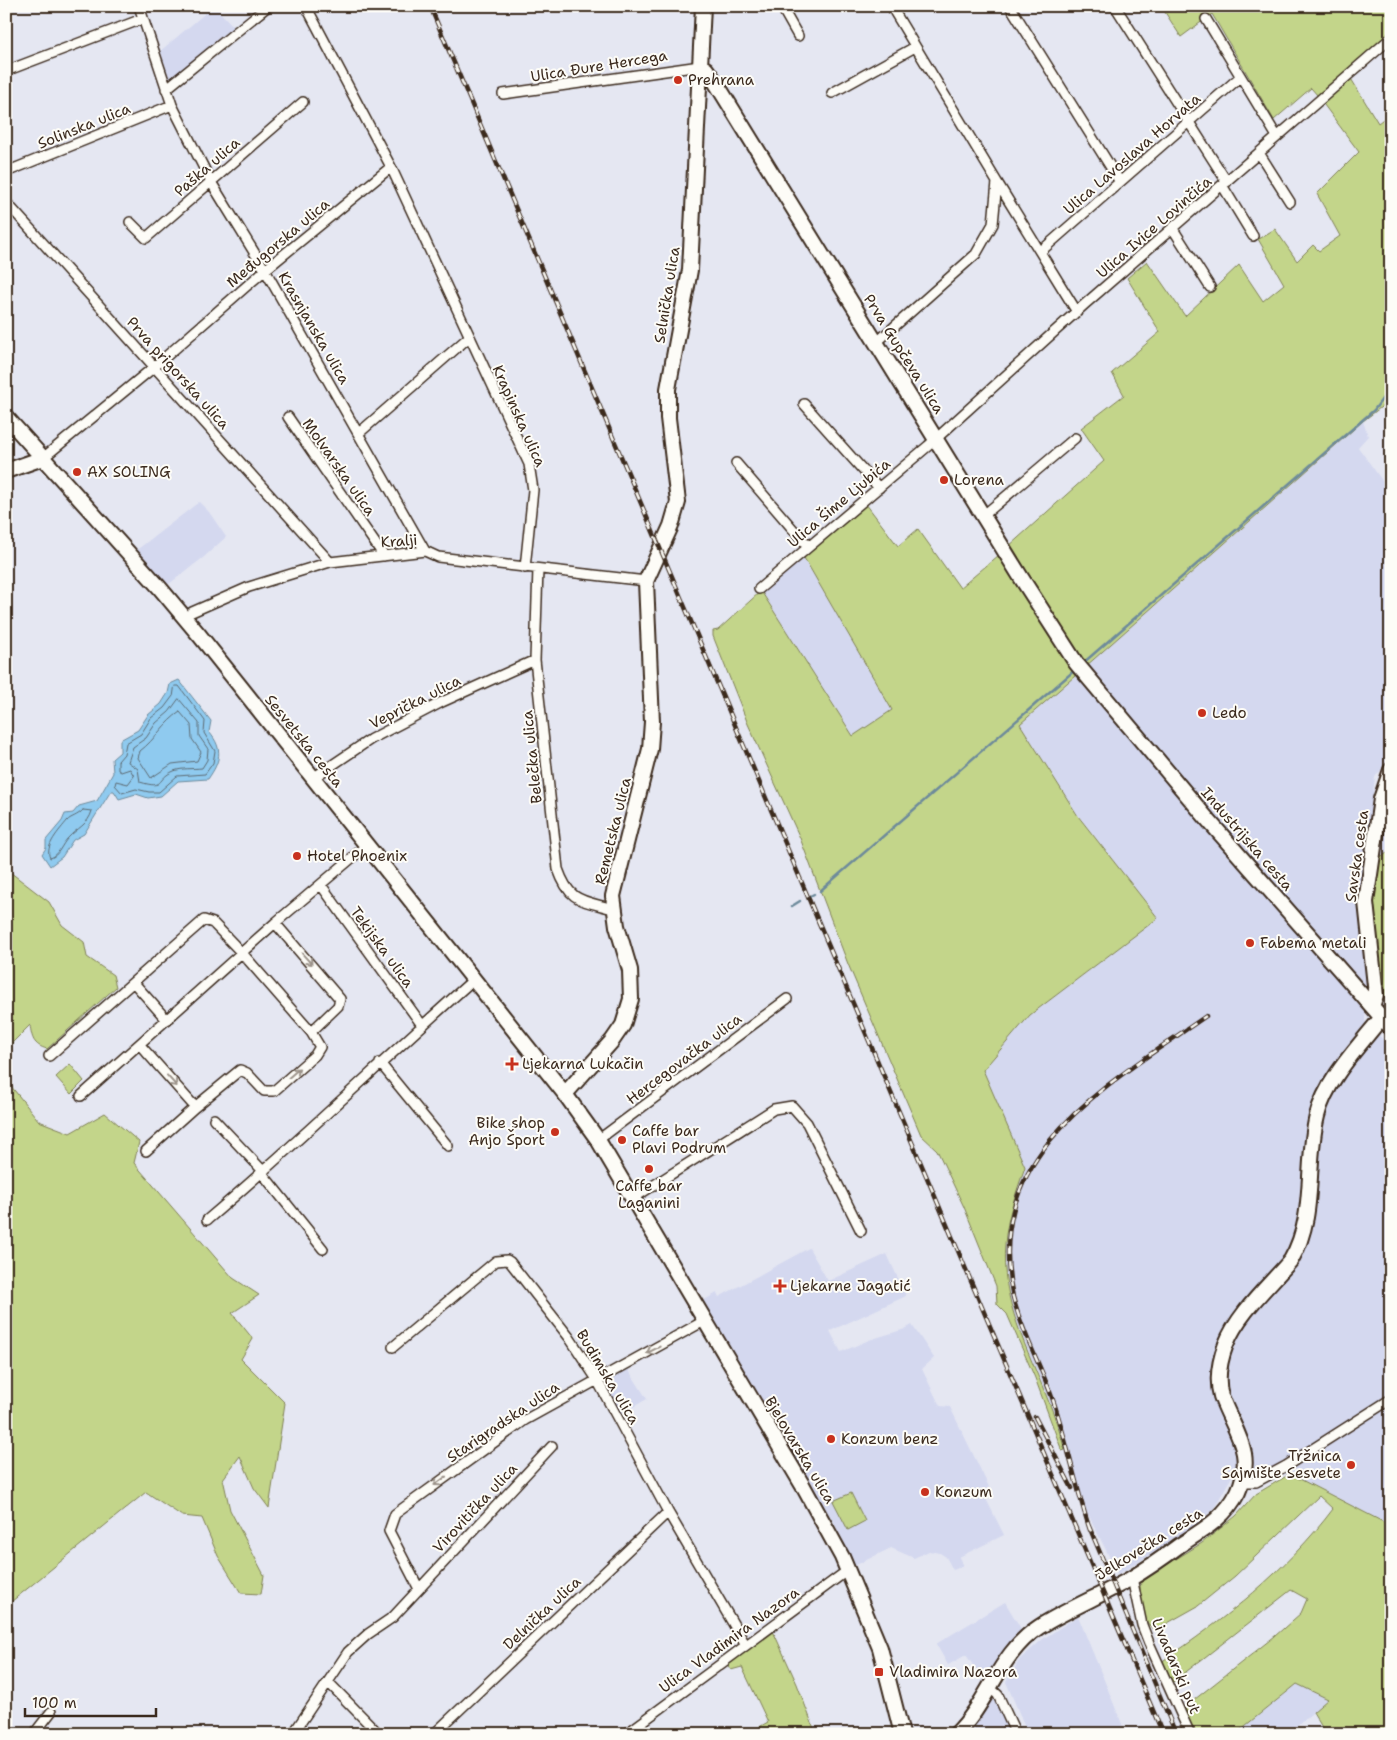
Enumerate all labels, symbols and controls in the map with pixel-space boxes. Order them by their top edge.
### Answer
street label: Ulica Đure Hercega [529,45,669,87]
place label: Prehrana [688,70,755,90]
marker: Prehrana [672,74,684,86]
street label: Ulica Lavoslava Horvata [1059,88,1205,219]
street label: Solinska ulica [35,98,134,154]
street label: Paška ulica [170,132,245,201]
street label: Ulica Ivice Lovinčića [1092,171,1216,283]
street label: Međugorska ulica [222,194,334,292]
street label: Selnička ulica [649,244,685,345]
street label: Krasnjanska ulica [274,268,355,388]
street label: Prva Gupčeva ulica [859,290,949,418]
street label: Prva prigorska ulica [122,313,234,434]
street label: Krapinska ulica [488,362,551,471]
street label: Molvarska ulica [298,414,380,520]
street label: Ulica Šime Ljubića [783,453,895,552]
place label: AX SOLING [87,462,171,482]
marker: AX SOLING [71,466,83,478]
place label: Lorena [954,470,1005,490]
marker: Lorena [938,474,950,486]
street label: Kralji [380,530,418,552]
street label: Veprička ulica [366,670,465,734]
street label: Sesvetska cesta [260,690,348,792]
place label: Ledo [1212,703,1247,723]
marker: Ledo [1196,707,1208,719]
street label: Belečka ulica [517,709,547,805]
street label: Remetska ulica [590,775,636,887]
street label: Industrijska cesta [1196,783,1298,896]
street label: Savska cesta [1341,808,1373,903]
place label: Hotel Phoenix [307,846,407,866]
marker: Hotel Phoenix [291,850,303,862]
street label: Tekijska ulica [346,902,419,992]
place label: Fabema metali [1260,933,1367,953]
marker: Fabema metali [1244,937,1256,949]
one-way arrow [301,953,313,966]
street label: Hercegovačka ulica [622,1009,746,1109]
place label: Ljekarna Lukačin [522,1054,644,1074]
marker: Ljekarna Lukačin [506,1058,518,1070]
one-way arrow [287,1068,300,1079]
one-way arrow [166,1075,178,1088]
place label: Bike shop Anjo Šport [468,1113,545,1150]
place label: Caffe bar Plavi Podrum [632,1121,726,1158]
marker: Bike shop Anjo Šport [549,1126,561,1138]
marker: Caffe bar Plavi Podrum [616,1134,628,1146]
marker: Caffe bar Laganini [643,1163,655,1175]
place label: Caffe bar Laganini [615,1176,683,1213]
place label: Ljekarne Jagatić [790,1276,911,1296]
marker: Ljekarne Jagatić [774,1280,786,1292]
street label: Budimska ulica [572,1326,645,1429]
one-way arrow [645,1346,660,1356]
street label: Starigradska ulica [443,1377,564,1467]
street label: Bjelovarska ulica [760,1393,840,1508]
place label: Konzum benz [841,1429,938,1449]
marker: Konzum benz [825,1433,837,1445]
place label: Tržnica Sajmište Sesvete [1222,1446,1342,1483]
street label: Virovitička ulica [428,1458,522,1557]
marker: Tržnica Sajmište Sesvete [1345,1459,1357,1471]
one-way arrow [433,1476,447,1486]
place label: Konzum [935,1482,992,1502]
marker: Konzum [919,1486,931,1498]
street label: Jelkovečka cesta [1092,1503,1207,1585]
street label: Delnička ulica [499,1571,586,1654]
street label: Ulica Vladimira Nazora [655,1582,803,1698]
street label: Livadarski put [1147,1615,1205,1717]
place label: Vladimira Nazora [889,1662,1018,1682]
marker: Vladimira Nazora [873,1666,885,1678]
scale bar [25,1685,156,1717]
text: 100 m [32,1693,77,1713]

